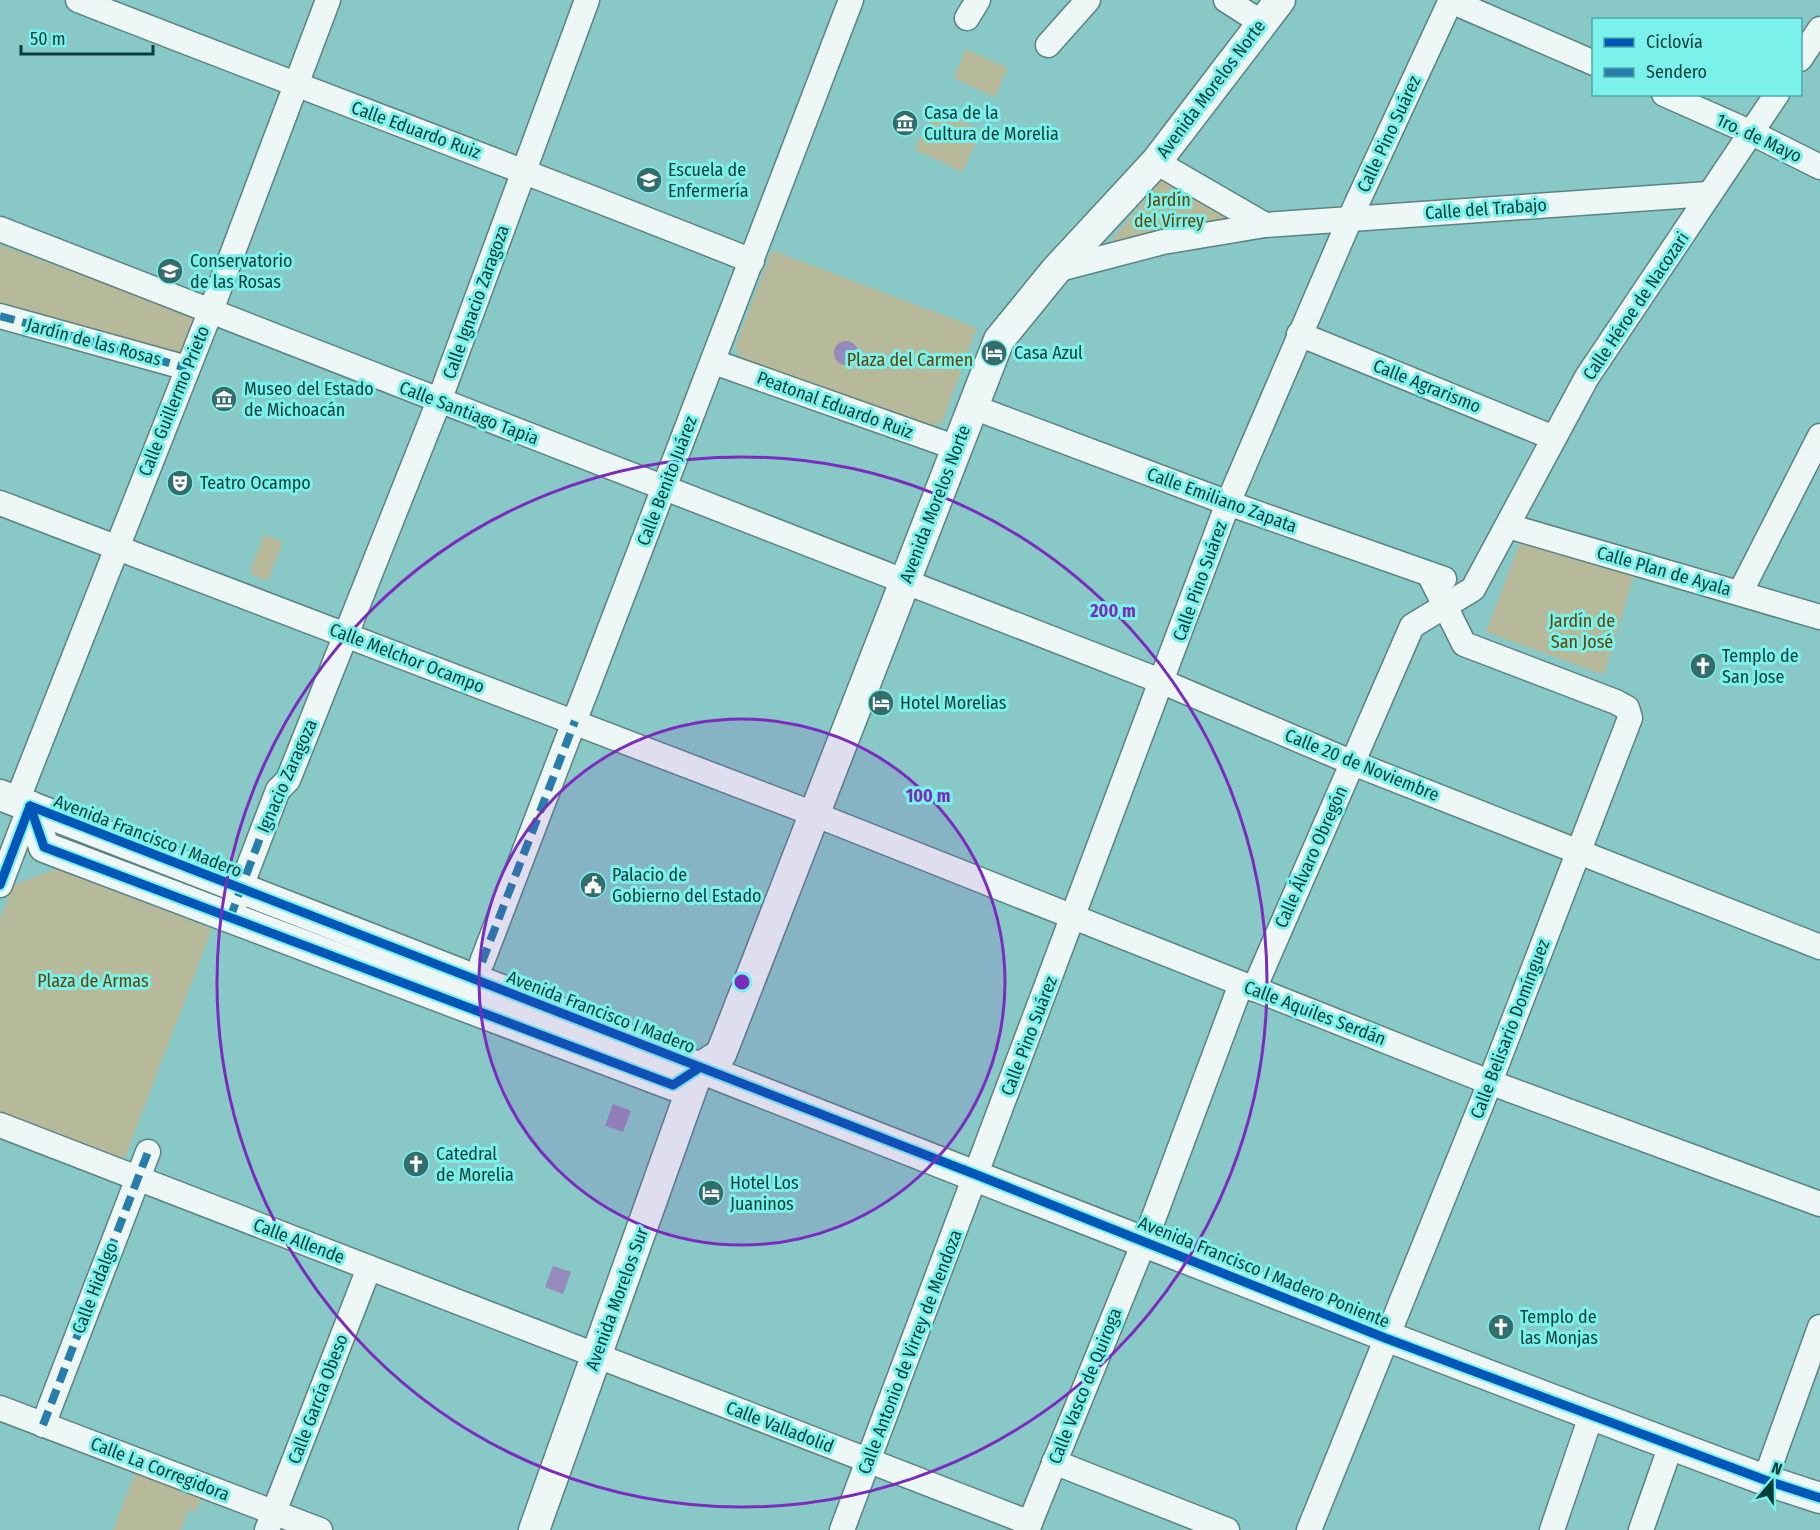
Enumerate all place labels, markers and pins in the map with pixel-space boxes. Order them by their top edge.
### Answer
place label: Casa de la Cultura de Morelia [924,102,1059,145]
museum icon: Casa de la Cultura de Morelia [890,108,920,138]
place label: Escuela de Enfermería [668,159,749,202]
school or university icon: Escuela de Enfermería [634,165,664,195]
place label: Conservatorio de las Rosas [190,250,293,293]
school or university icon: Conservatorio de las Rosas [155,256,185,286]
hotel icon: Casa Azul [979,338,1009,368]
place label: Casa Azul [1014,342,1083,364]
place label: Museo del Estado de Michoacán [244,378,374,421]
museum icon: Museo del Estado de Michoacán [209,384,239,414]
theatre icon: Teatro Ocampo [165,468,195,498]
place label: Teatro Ocampo [200,472,311,494]
place label: Templo de San Jose [1722,645,1799,688]
church icon: Templo de San Jose [1688,651,1718,681]
hotel icon: Hotel Morelias [866,688,896,718]
place label: Hotel Morelias [900,692,1007,714]
place label: Palacio de Gobierno del Estado [612,864,762,907]
public building icon: Palacio de Gobierno del Estado [578,870,608,900]
centre of rings [732,972,752,992]
place label: Catedral de Morelia [436,1143,514,1186]
church icon: Catedral de Morelia [401,1149,431,1179]
place label: Hotel Los Juaninos [730,1172,799,1215]
hotel icon: Hotel Los Juaninos [696,1178,726,1208]
place label: Templo de las Monjas [1520,1306,1598,1349]
church icon: Templo de las Monjas [1486,1312,1516,1342]

